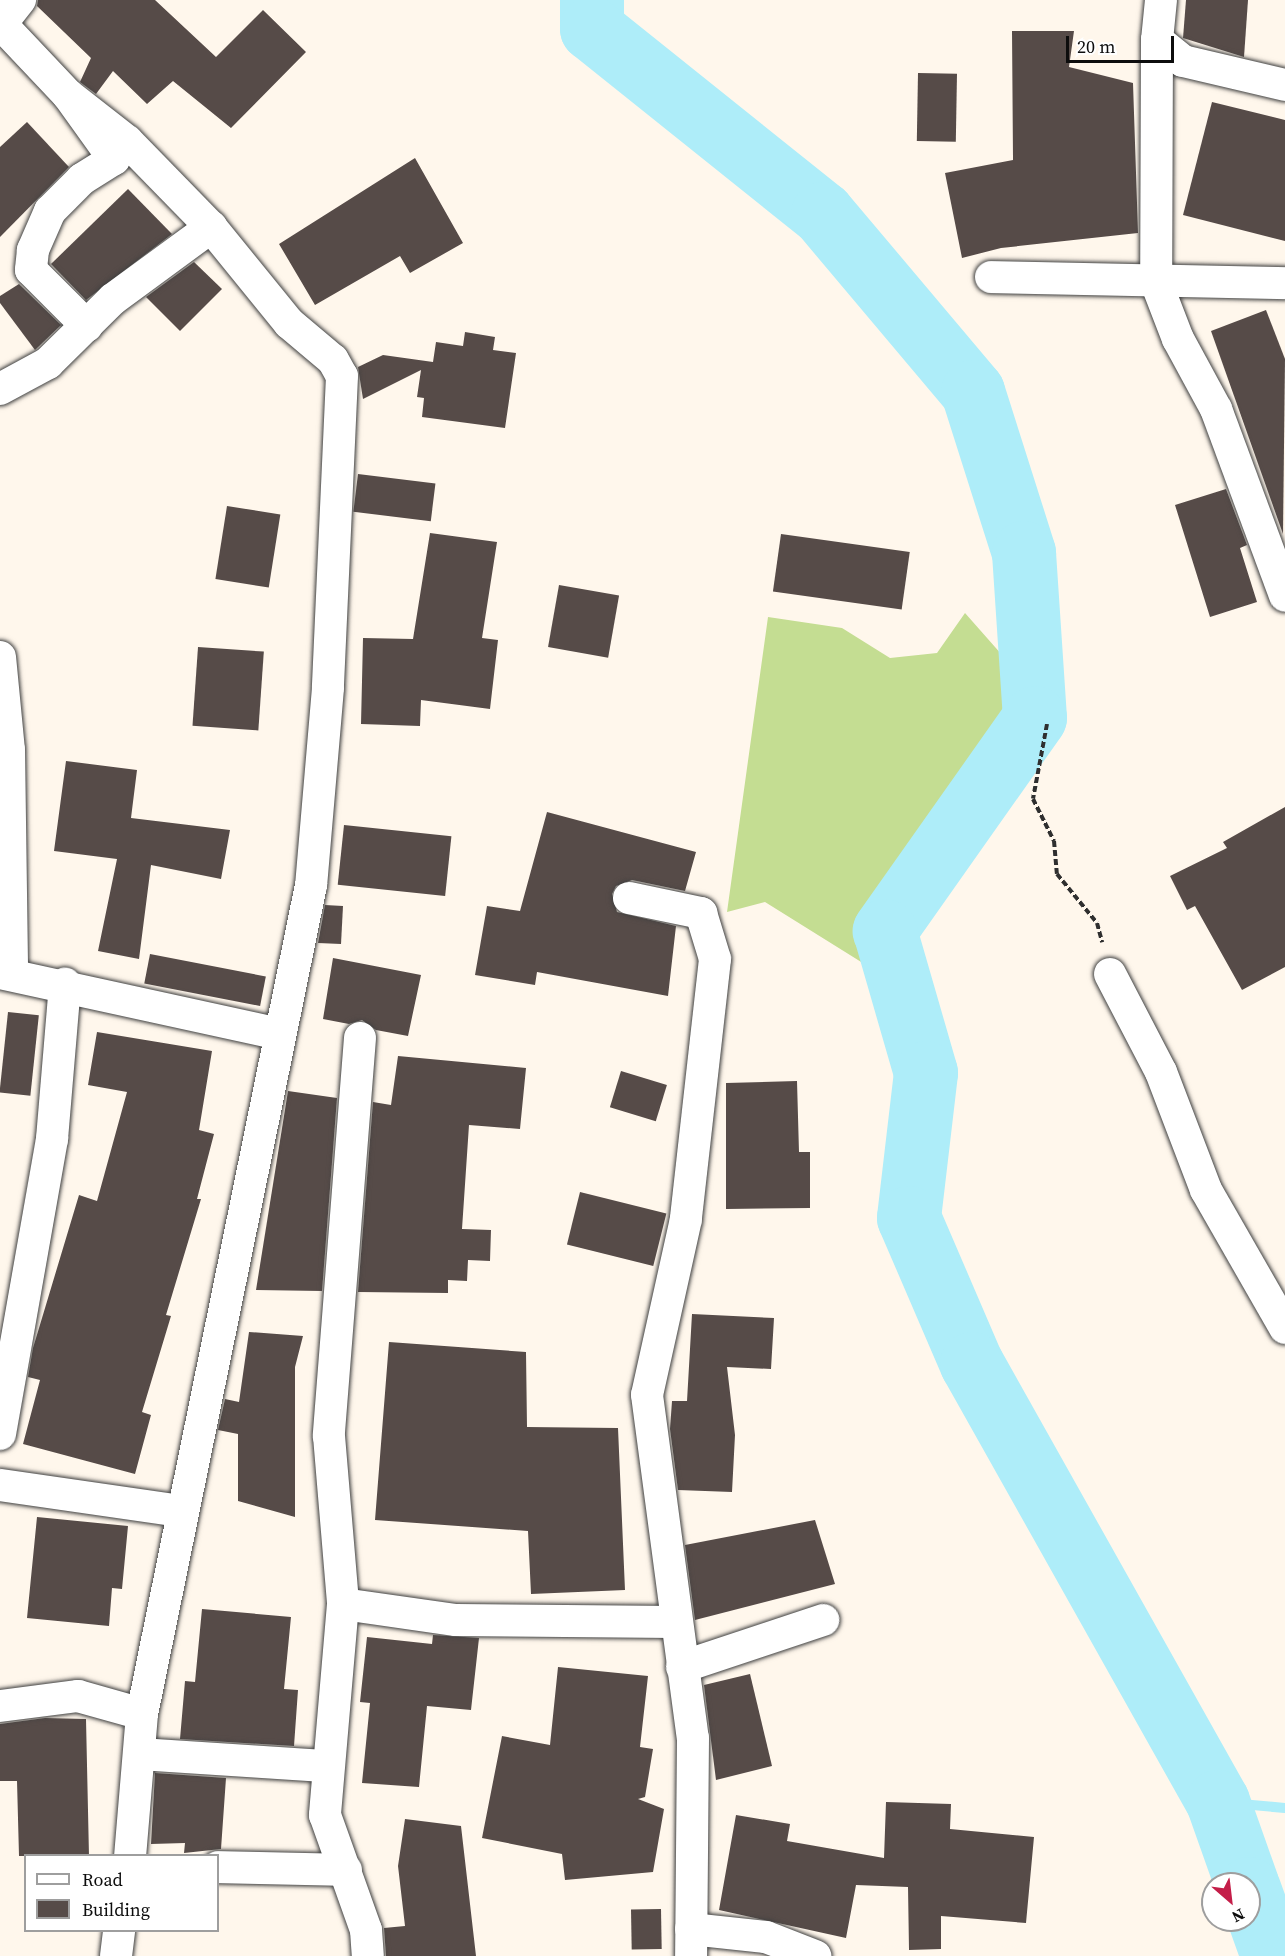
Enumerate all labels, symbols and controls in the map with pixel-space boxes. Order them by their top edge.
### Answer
scale bar [1069,24,1177,62]
text: 20 m [1077,34,1115,59]
legend [24,1854,219,1932]
text: Road [82,1867,123,1892]
north arrow [1201,1872,1261,1932]
text: Building [82,1897,150,1922]
text: N [1228,1904,1249,1929]

